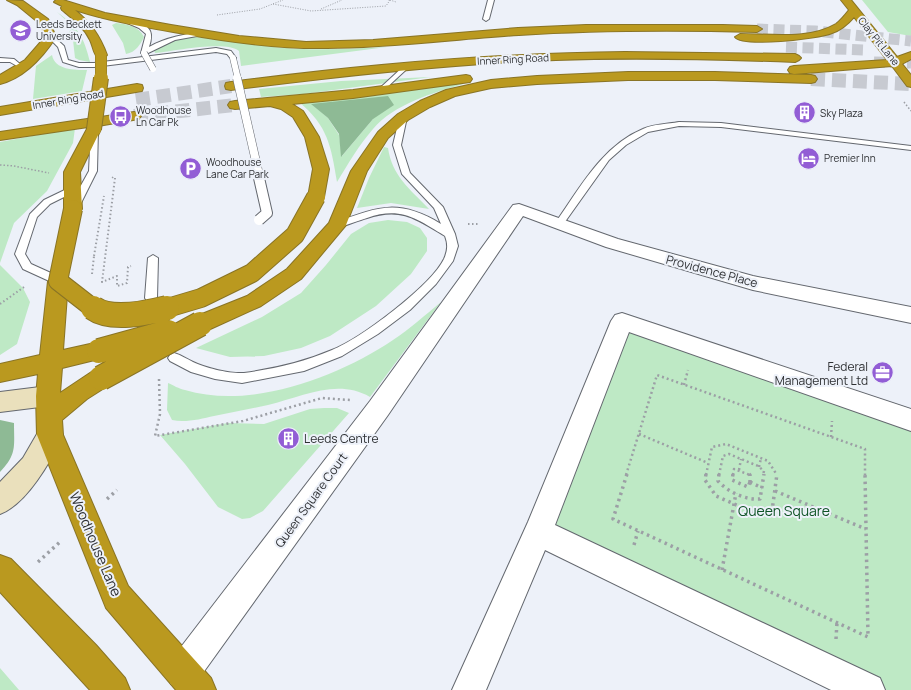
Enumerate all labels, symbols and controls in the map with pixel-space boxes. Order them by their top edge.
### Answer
street label: Clay Pit Lane [855,14,903,68]
school or university icon: Leeds Beckett University [7,17,33,43]
place label: Leeds Beckett University [36,17,102,43]
street label: Inner Ring Road [477,50,549,68]
street label: Inner Ring Road [31,86,105,112]
building icon: Sky Plaza [791,100,817,126]
bus stop icon: Woodhouse Ln Car Pk [107,103,133,129]
place label: Woodhouse Ln Car Pk [136,103,192,129]
place label: Sky Plaza [820,106,863,120]
hotel icon: Premier Inn [796,145,822,171]
place label: Premier Inn [824,151,876,165]
parking icon: Woodhouse Lane Car Park [177,155,203,181]
place label: Woodhouse Lane Car Park [206,155,270,181]
street label: Providence Place [664,251,760,291]
place label: Federal Management Ltd [775,358,868,389]
office icon: Federal Management Ltd [870,360,896,386]
building icon: Leeds Centre [276,425,302,451]
place label: Leeds Centre [304,430,379,447]
street label: Queen Square Court [271,449,351,551]
street label: Woodhouse Lane [65,489,127,599]
park label: Queen Square [738,501,830,520]

